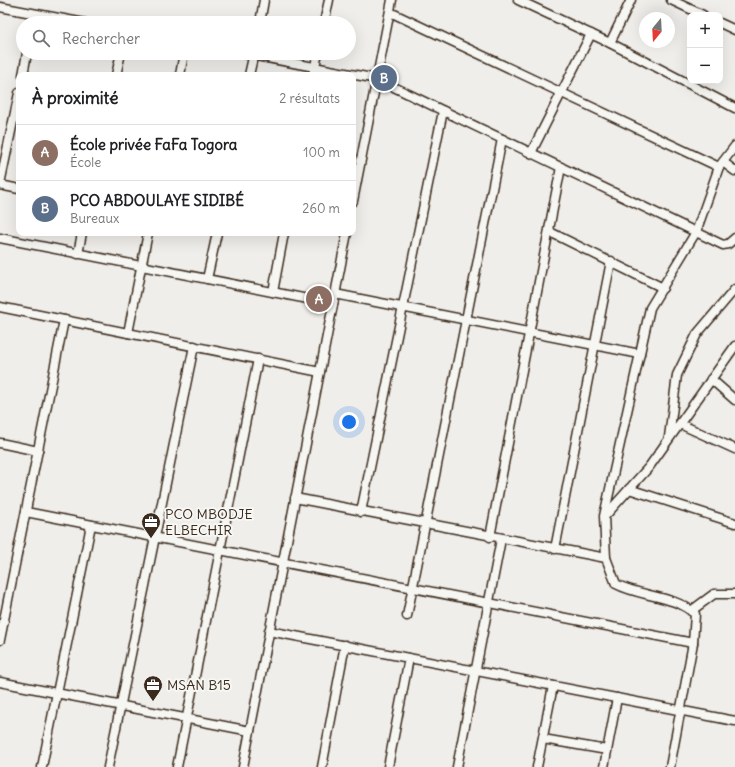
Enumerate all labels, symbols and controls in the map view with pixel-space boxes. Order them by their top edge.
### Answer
north arrow [639,12,675,48]
map controls [687,12,723,84]
button: + [687,12,723,48]
search box [16,16,356,60]
icon: search [30,27,52,49]
text: Rechercher [62,29,140,48]
button: − [687,48,723,84]
pin: B [371,63,397,93]
text: À proximité [32,87,118,109]
text: 2 résultats [279,90,340,107]
text: École privée FaFa Togora [70,135,237,154]
text: A [41,144,49,161]
text: 100 m [303,144,340,161]
text: École [70,154,101,171]
text: PCO ABDOULAYE SIDIBÉ [70,191,244,210]
text: B [41,200,49,217]
text: 260 m [302,200,340,217]
text: Bureaux [70,210,119,227]
pin: A [306,284,332,314]
your location [339,412,359,432]
place label: PCO MBODJE ELBECHIR [165,505,253,539]
office icon: PCO MBODJE ELBECHIR [140,511,162,539]
office icon: MSAN B15 [142,674,164,702]
place label: MSAN B15 [167,676,231,694]

